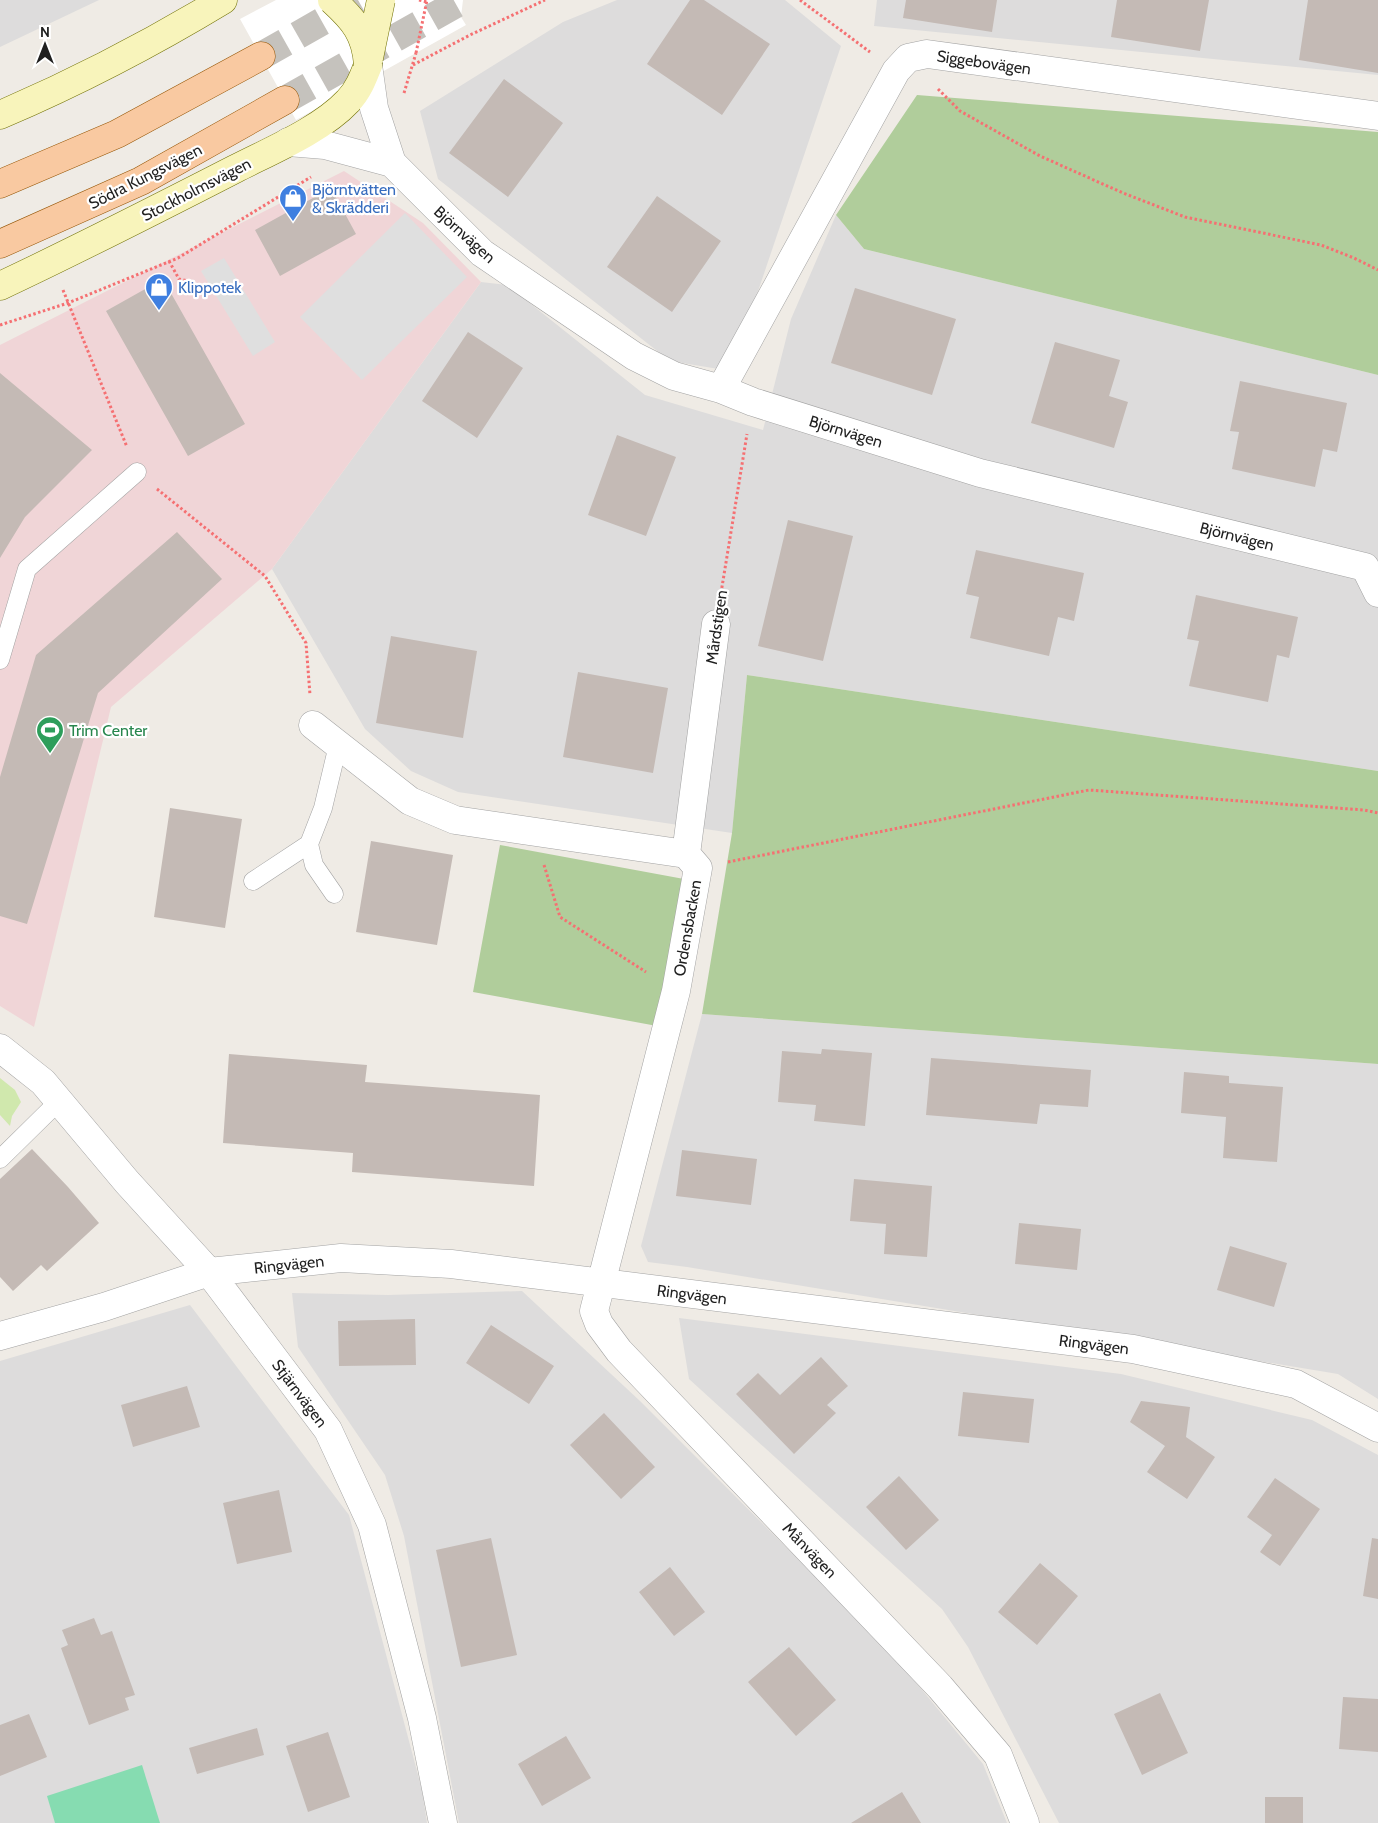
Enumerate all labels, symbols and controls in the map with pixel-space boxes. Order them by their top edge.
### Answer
north arrow [20,20,70,70]
text: N [40,23,50,41]
street label: Siggebovägen [936,46,1032,79]
street label: Södra Kungsvägen [85,140,205,213]
street label: Stockholmsvägen [138,154,254,225]
place label: Björntvätten & Skrädderi [312,180,396,217]
shop icon: Björntvätten & Skrädderi [278,183,308,222]
street label: Björnvägen [430,202,499,267]
shop icon: Klippotek [144,272,174,311]
place label: Klippotek [178,278,242,297]
street label: Björnvägen [807,411,885,452]
street label: Björnvägen [1198,518,1276,555]
street label: Mårdstigen [702,589,731,665]
sports icon: Trim Center [35,715,65,754]
place label: Trim Center [69,721,148,740]
street label: Ordensbacken [670,878,705,978]
street label: Ringvägen [253,1251,325,1278]
street label: Ringvägen [656,1281,728,1308]
street label: Ringvägen [1058,1331,1130,1358]
street label: Stjärnvägen [268,1356,331,1431]
street label: Månvägen [779,1519,841,1582]

